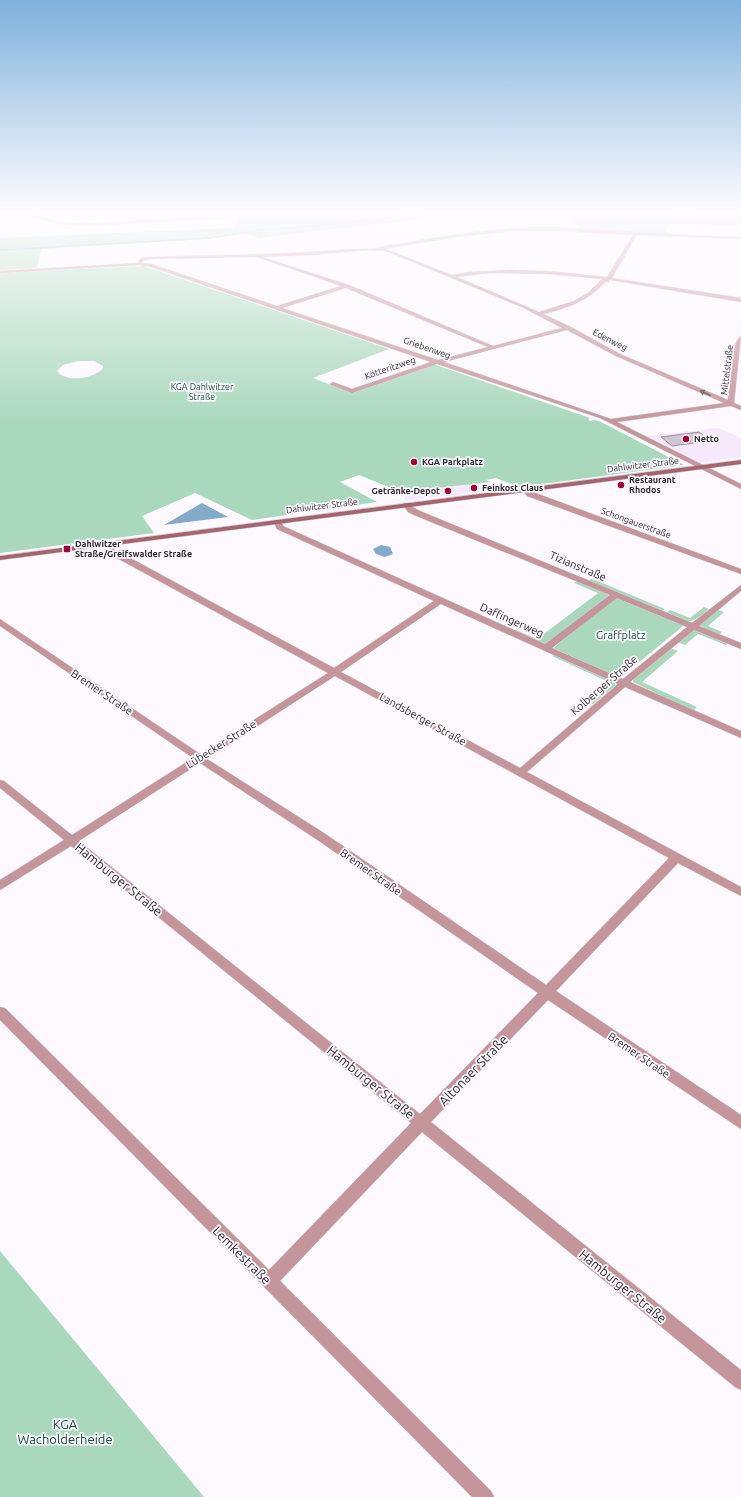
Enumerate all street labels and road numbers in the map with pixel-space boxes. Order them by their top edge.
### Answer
street label: Edenweg [591,327,629,353]
street label: Griebenweg [402,335,452,361]
street label: Mittelstraße [719,344,735,396]
street label: Kötteritzweg [363,355,417,381]
street label: Dahlwitzer Straße [606,456,680,474]
street label: Dahlwitzer Straße [285,497,359,515]
street label: Schongauerstraße [600,506,672,540]
street label: Tizianstraße [548,549,608,583]
street label: Daffingerweg [478,601,546,639]
street label: Kolberger Straße [568,653,640,717]
street label: Bremer Straße [69,667,135,717]
street label: Landsberger Straße [378,690,468,748]
street label: Lübecker Straße [184,718,258,770]
street label: Hamburger Straße [73,840,165,918]
street label: Bremer Straße [338,846,404,898]
street label: Bremer Straße [606,1030,672,1080]
street label: Altonaer Straße [436,1032,510,1108]
street label: Hamburger Straße [325,1043,417,1121]
street label: Lemkestraße [210,1223,274,1287]
street label: Hamburger Straße [577,1247,669,1325]

